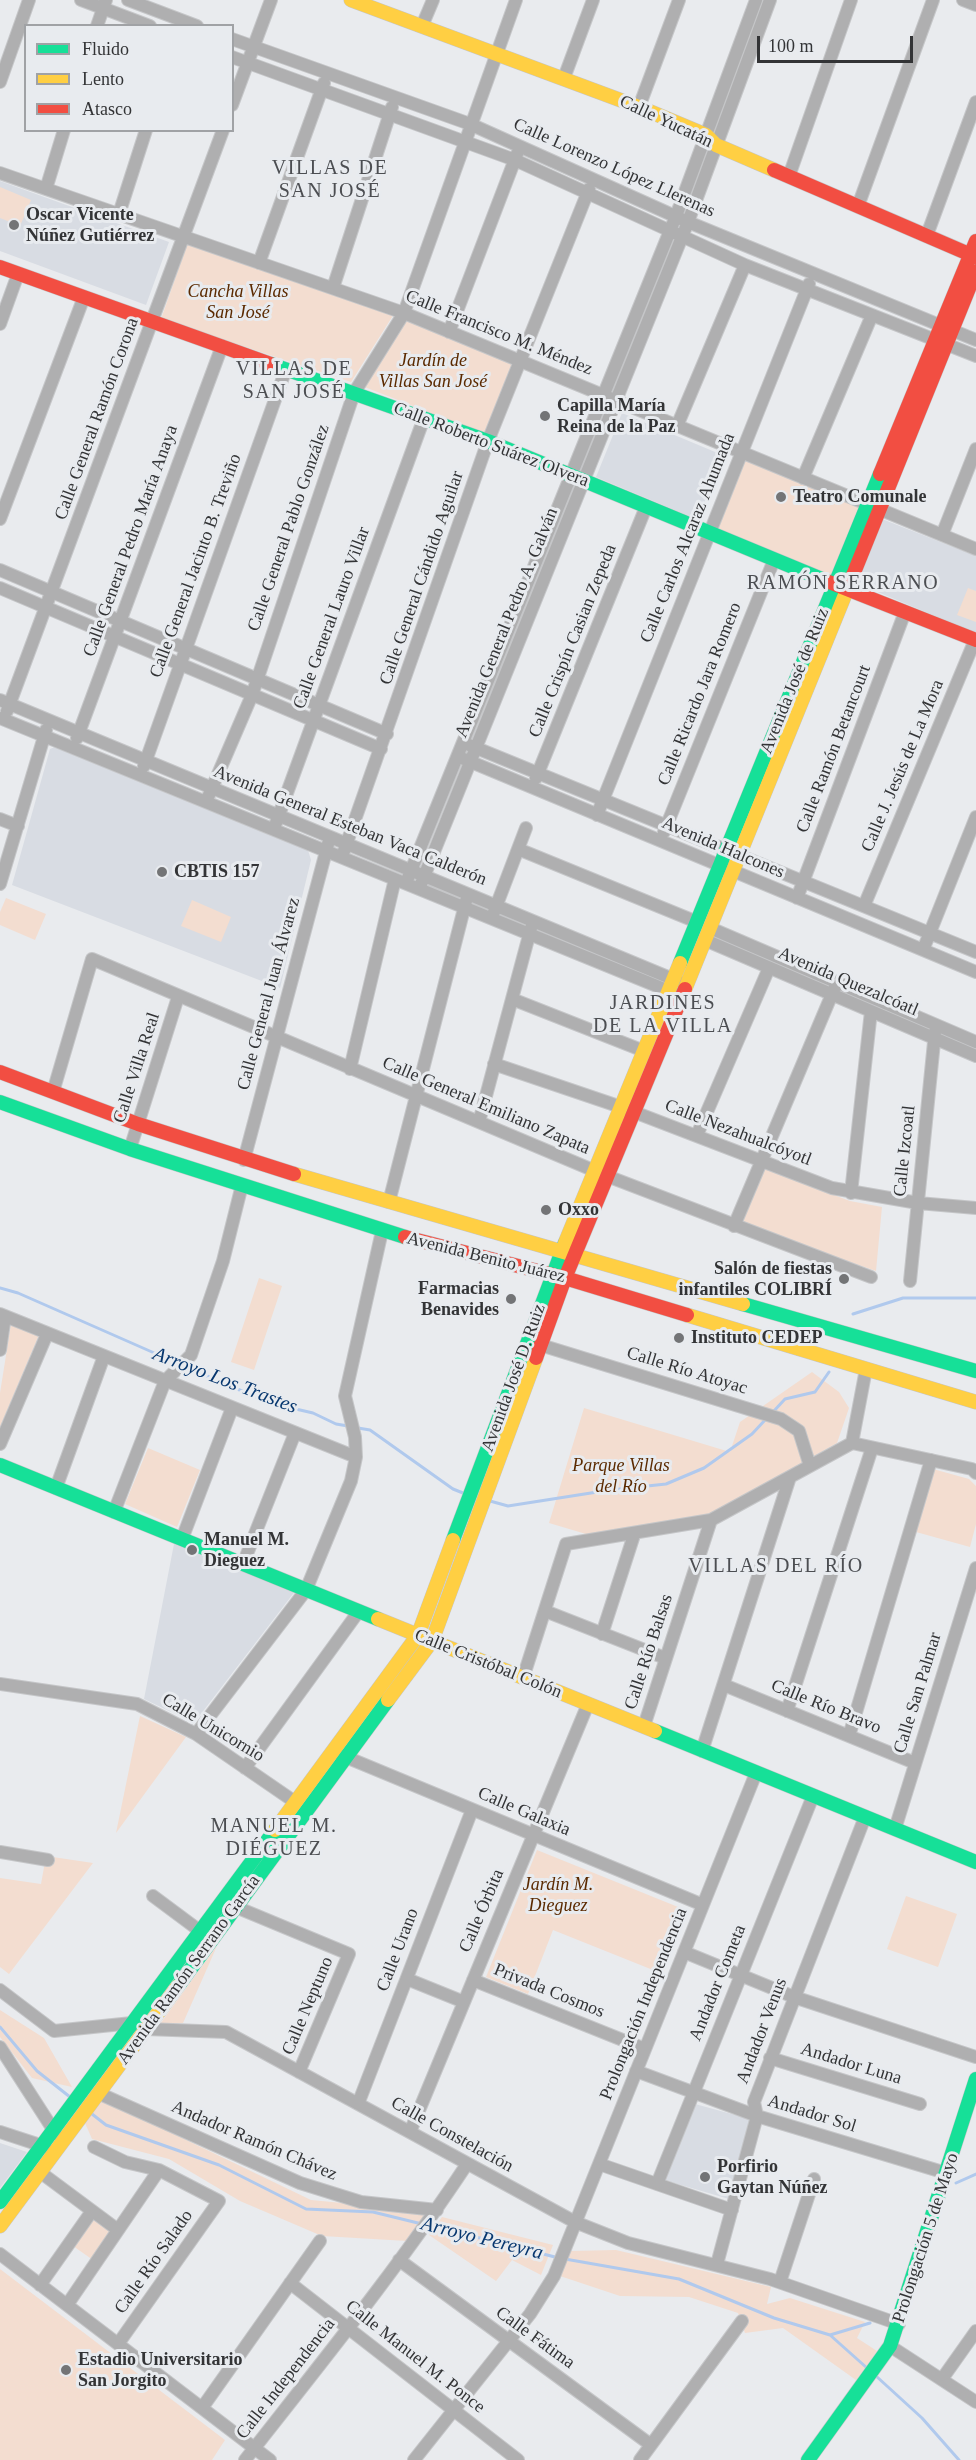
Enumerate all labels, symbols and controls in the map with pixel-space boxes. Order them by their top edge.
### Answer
legend [24,24,234,132]
scale bar [760,24,916,62]
text: 100 m [768,36,814,56]
text: Fluido [82,39,129,59]
text: Lento [82,69,124,89]
street label: Calle Yucatán [616,91,716,153]
text: Atasco [82,99,132,119]
street label: Calle Lorenzo López Llerenas [510,114,718,222]
district label: VILLAS DE SAN JOSÉ [272,157,388,204]
place label: Oscar Vicente Núñez Gutiérrez [26,204,154,246]
marker: Oscar Vicente Núñez Gutiérrez [7,218,21,232]
park label: Cancha Villas San José [187,281,289,324]
street label: Calle Francisco M. Méndez [402,286,596,380]
street label: Calle General Ramón Corona [50,315,144,523]
park label: Jardín de Villas San José [379,350,487,392]
district label: VILLAS DE SAN JOSÉ [236,358,352,405]
place label: Capilla María Reina de la Paz [557,395,675,438]
street label: Calle Roberto Suárez Olvera [390,398,592,492]
marker: Capilla María Reina de la Paz [538,409,552,423]
street label: Calle General Pedro María Anaya [79,422,183,660]
street label: Calle General Pablo González [243,422,335,634]
street label: Calle Carlos Alcaraz Ahumada [636,430,740,646]
street label: Calle General Jacinto B. Treviño [145,451,247,681]
street label: Calle General Cándido Aguilar [375,468,469,688]
place label: Teatro Comunale [793,486,927,508]
marker: Teatro Comunale [774,490,788,504]
street label: Avenida General Pedro A. Galván [451,505,563,741]
street label: Calle General Lauro Villar [289,524,375,712]
street label: Calle Crispín Casian Zepeda [524,541,622,741]
district label: RAMÓN SERRANO [747,572,939,596]
street label: Calle Ricardo Jara Romero [653,599,747,789]
street label: Avenida José de Ruiz [756,605,834,757]
street label: Calle Ramón Betancourt [792,662,876,836]
street label: Calle J. Jesús de La Mora [857,677,949,855]
street label: Avenida General Esteban Vaca Calderón [210,761,490,891]
street label: Avenida Halcones [658,812,788,884]
place label: CBTIS 157 [174,861,260,883]
marker: CBTIS 157 [155,865,169,879]
street label: Calle General Juan Álvarez [233,895,305,1093]
street label: Avenida Quezalcóatl [775,943,921,1021]
district label: JARDINES DE LA VILLA [593,992,733,1039]
street label: Calle Villa Real [109,1010,165,1126]
street label: Calle General Emiliano Zapata [379,1052,593,1160]
street label: Calle Nezahualcóyotl [662,1095,814,1171]
street label: Calle Izcoatl [889,1104,921,1198]
place label: Oxxo [558,1199,599,1221]
marker: Oxxo [539,1203,553,1217]
street label: Avenida Benito Juárez [404,1228,568,1288]
place label: Salón de fiestas infantiles COLIBRÍ [678,1258,832,1300]
marker: Salón de fiestas infantiles COLIBRÍ [837,1272,851,1286]
place label: Farmacias Benavides [418,1278,499,1320]
marker: Farmacias Benavides [504,1292,518,1306]
street label: Avenida José D. Ruiz [477,1301,551,1455]
place label: Instituto CEDEP [691,1327,823,1349]
marker: Instituto CEDEP [672,1331,686,1345]
water label: Arroyo Los Trastes [149,1342,301,1420]
street label: Calle Río Atoyac [624,1342,750,1400]
park label: Parque Villas del Río [572,1455,670,1498]
place label: Manuel M. Dieguez [204,1529,289,1572]
marker: Manuel M. Dieguez [185,1543,199,1557]
district label: VILLAS DEL RÍO [688,1555,864,1579]
street label: Calle Río Balsas [620,1592,678,1712]
street label: Calle Cristóbal Colón [411,1625,565,1703]
street label: Calle San Palmar [889,1630,947,1756]
street label: Calle Río Bravo [768,1675,884,1739]
street label: Calle Unicornio [158,1689,268,1767]
street label: Calle Galaxia [474,1783,574,1841]
district label: MANUEL M. DIÉGUEZ [211,1815,337,1862]
street label: Calle Órbita [455,1866,509,1956]
street label: Avenida Ramón Serrano García [113,1871,265,2069]
park label: Jardín M. Dieguez [523,1874,593,1916]
street label: Calle Urano [372,1905,424,1995]
street label: Prolongación Independencia [596,1905,692,2103]
street label: Andador Cometa [685,1922,751,2044]
street label: Calle Neptuno [278,1954,338,2058]
street label: Privada Cosmos [490,1959,608,2023]
street label: Andador Venus [732,1975,792,2087]
street label: Andador Luna [798,2038,904,2090]
street label: Andador Sol [765,2090,859,2138]
street label: Calle Constelación [387,2092,517,2178]
street label: Andador Ramón Chávez [168,2096,340,2186]
street label: Prolongación 5 de Mayo [888,2150,964,2326]
place label: Porfirio Gaytan Núñez [717,2156,828,2198]
marker: Porfirio Gaytan Núñez [698,2170,712,2184]
street label: Calle Río Salado [110,2206,198,2318]
water label: Arroyo Pereyra [419,2212,545,2266]
street label: Calle Manuel M. Ponce [341,2296,489,2418]
street label: Calle Fátima [491,2302,579,2374]
street label: Calle Independencia [232,2314,340,2444]
place label: Estadio Universitario San Jorgito [78,2349,242,2392]
marker: Estadio Universitario San Jorgito [59,2363,73,2377]

